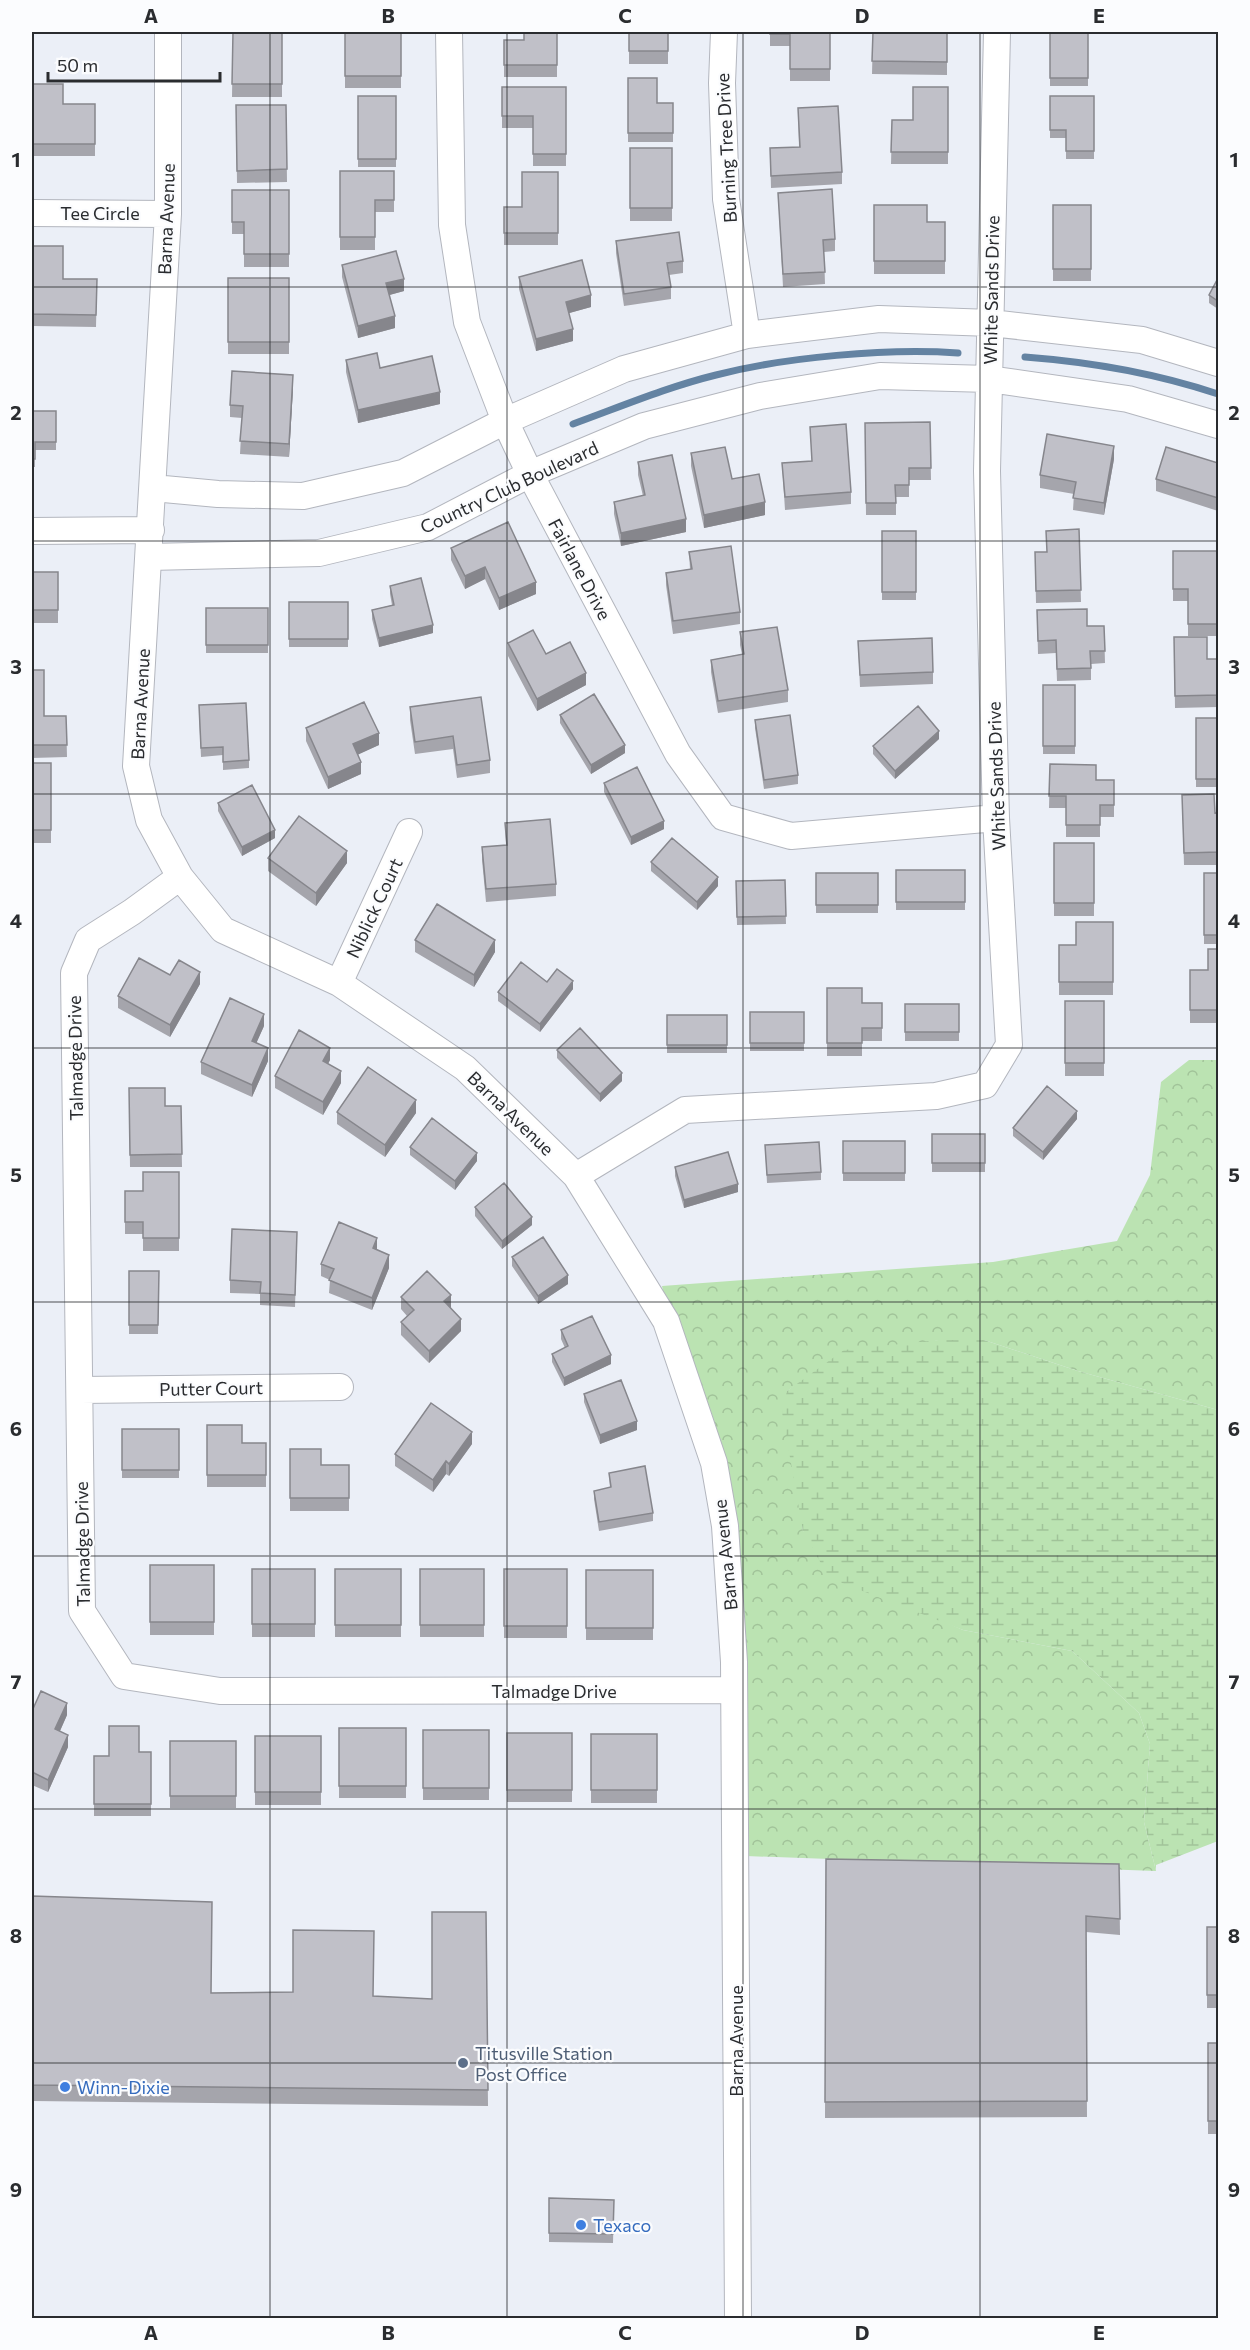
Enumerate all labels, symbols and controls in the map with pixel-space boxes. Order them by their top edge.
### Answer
text: A [144,3,158,27]
text: B [381,3,395,27]
text: C [618,3,632,27]
text: D [855,3,869,27]
text: E [1093,3,1105,27]
scale bar [48,45,220,83]
text: 50 m [57,54,98,76]
street label: Burning Tree Drive [711,72,741,224]
text: 1 [11,147,21,171]
text: 1 [1229,147,1239,171]
street label: Barna Avenue [153,163,179,275]
street label: Tee Circle [60,202,140,224]
street label: White Sands Drive [979,215,1003,365]
text: 2 [10,400,22,424]
text: 2 [1228,400,1240,424]
street label: Country Club Boulevard [417,436,601,538]
street label: Fairlane Drive [544,514,616,624]
street label: Barna Avenue [126,648,154,760]
text: 3 [10,654,22,678]
text: 3 [1228,654,1240,678]
street label: White Sands Drive [982,701,1010,851]
street label: Niblick Court [341,854,407,962]
text: 4 [10,908,22,932]
text: 4 [1228,908,1240,932]
street label: Talmadge Drive [63,995,87,1121]
street label: Barna Avenue [463,1066,559,1160]
text: 5 [10,1162,22,1186]
text: 5 [1228,1162,1240,1186]
street label: Putter Court [159,1376,263,1400]
text: 6 [10,1416,22,1440]
text: 6 [1228,1416,1240,1440]
street label: Talmadge Drive [70,1481,94,1607]
street label: Barna Avenue [708,1498,742,1612]
text: 7 [11,1669,22,1693]
text: 7 [1229,1669,1240,1693]
street label: Talmadge Drive [491,1680,617,1702]
text: 8 [10,1923,22,1947]
text: 8 [1228,1923,1240,1947]
street label: Barna Avenue [725,1985,747,2097]
place label: Titusville Station Post Office [475,2042,613,2085]
marker: Titusville Station Post Office [456,2056,470,2070]
place label: Winn-Dixie [77,2076,170,2098]
marker: Winn-Dixie [58,2080,72,2094]
text: 9 [10,2177,22,2201]
text: 9 [1228,2177,1240,2201]
place label: Texaco [593,2214,651,2236]
marker: Texaco [574,2218,588,2232]
text: A [144,2320,158,2344]
text: B [381,2320,395,2344]
text: C [618,2320,632,2344]
text: D [855,2320,869,2344]
text: E [1093,2320,1105,2344]

